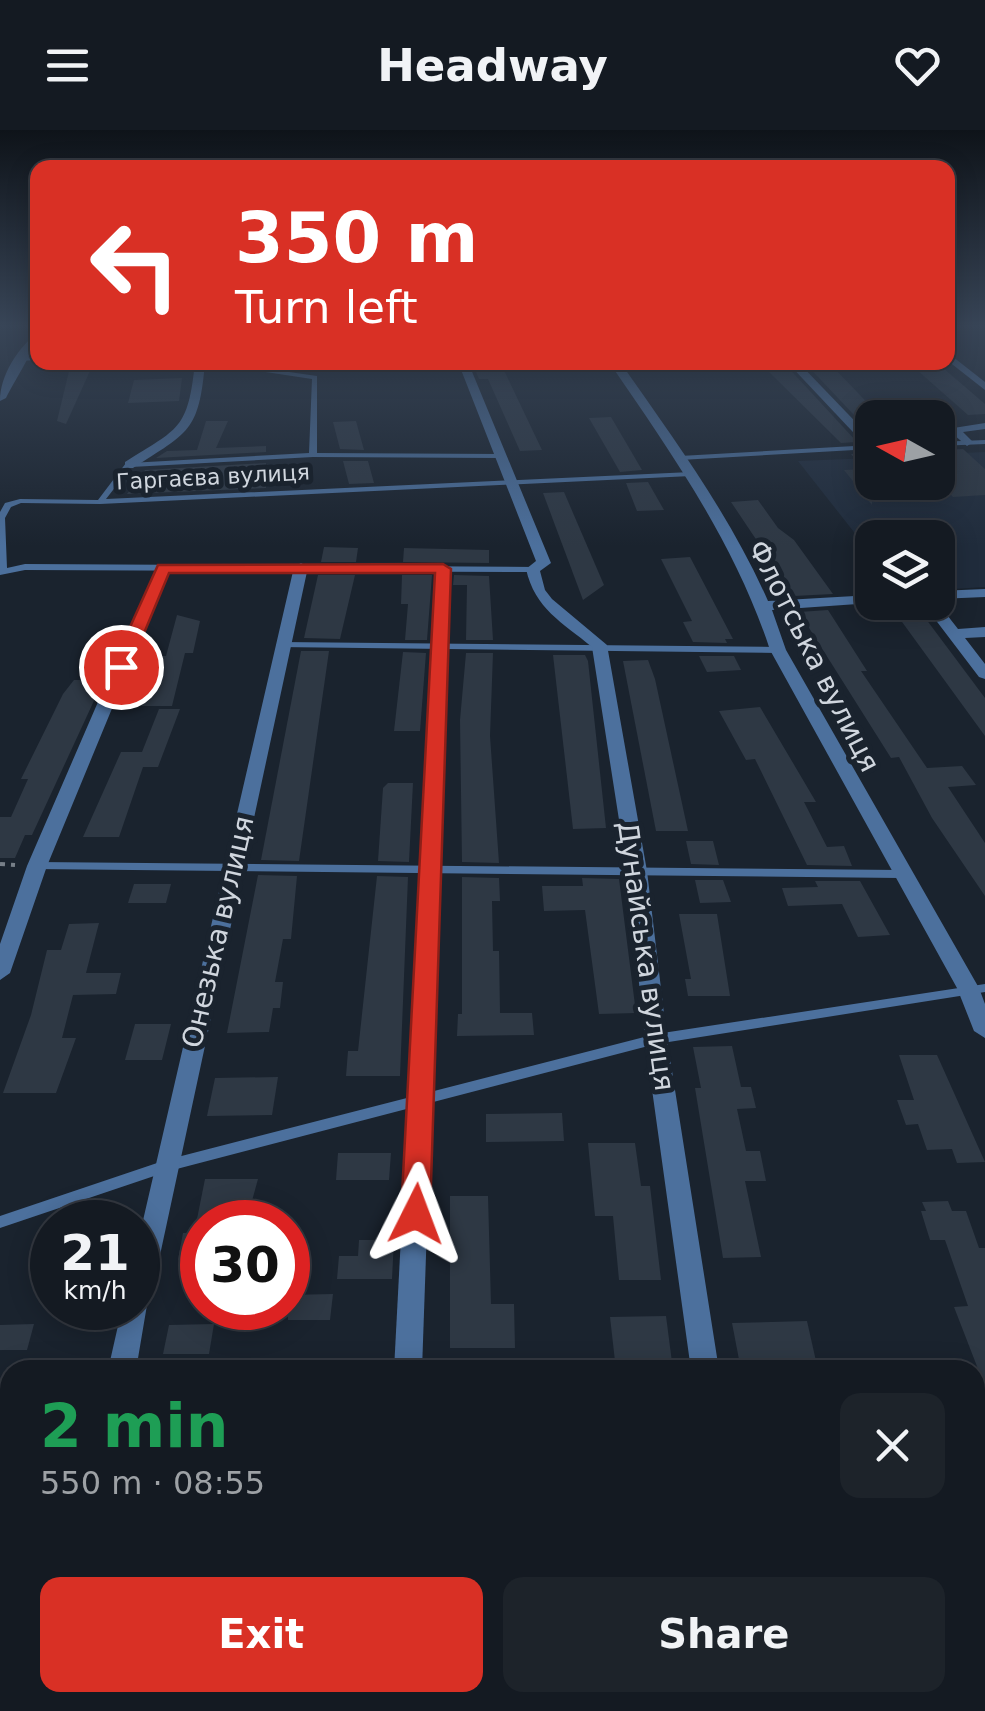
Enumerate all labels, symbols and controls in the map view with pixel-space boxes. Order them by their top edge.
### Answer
icon: menu [40,38,95,93]
icon: heart [890,38,945,93]
text: Headway [377,39,608,92]
text: 350 m [235,197,478,279]
icon: left [70,200,200,330]
text: Turn left [235,281,418,334]
north arrow [855,400,955,500]
map controls [855,400,955,620]
street label: Гаргаєва вулиця [115,459,311,495]
button: layers [855,520,955,620]
street label: Флотська вулиця [741,535,887,777]
pin [79,625,164,710]
icon: arrive [94,640,149,695]
street label: Онезька вулиця [175,813,261,1051]
street label: Дунайська вулиця [611,819,681,1093]
position arrow [364,1162,468,1266]
speed limit sign: 30 [180,1200,310,1330]
text: 21 [60,1224,130,1282]
text: km/h [63,1276,127,1305]
text: 2 min [40,1391,228,1461]
button: close [840,1393,945,1498]
text: 550 m · 08:55 [40,1464,265,1502]
button: Exit [40,1577,483,1692]
button: Share [503,1577,945,1692]

